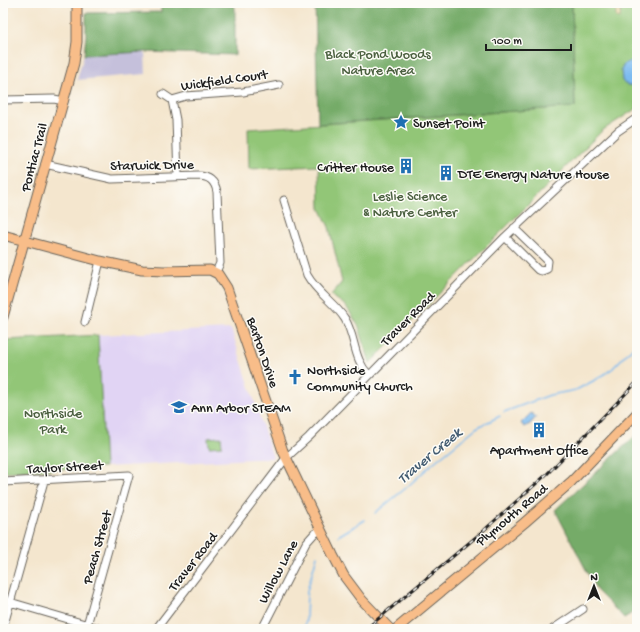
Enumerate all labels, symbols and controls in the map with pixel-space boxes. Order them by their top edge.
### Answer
scale bar [486,26,571,52]
text: 100 m [491,35,522,49]
park label: Black Pond Woods Nature Area [324,47,431,80]
street label: Wickfield Court [180,67,270,96]
place icon: Sunset Point [392,113,410,131]
place label: Sunset Point [413,116,486,133]
street label: Pontiac Trail [18,121,53,195]
street label: Starwick Drive [110,157,195,176]
building icon: Critter House [397,157,415,175]
place label: Critter House [317,160,395,177]
building icon: DTE Energy Nature House [437,164,455,182]
place label: DTE Energy Nature House [457,167,610,184]
park label: Leslie Science & Nature Center [363,189,458,222]
street label: Traver Road [377,288,441,351]
street label: Barton Drive [241,314,282,391]
place label: Northside Community Church [307,363,413,396]
church icon: Northside Community Church [286,368,304,386]
school or university icon: Ann Arbor STEAM [170,398,188,416]
place label: Ann Arbor STEAM [191,401,291,418]
park label: Northside Park [24,406,83,439]
building icon: Apartment Office [530,421,548,439]
water label: Traver Creek [395,424,467,489]
place label: Apartment Office [490,443,589,460]
street label: Taylor Street [26,458,105,479]
street label: Plymouth Road [472,480,553,552]
street label: Peach Street [80,508,117,587]
street label: Traver Road [165,528,223,596]
street label: Willow Lane [255,537,303,607]
north arrow [574,566,614,606]
text: N [590,572,598,584]

